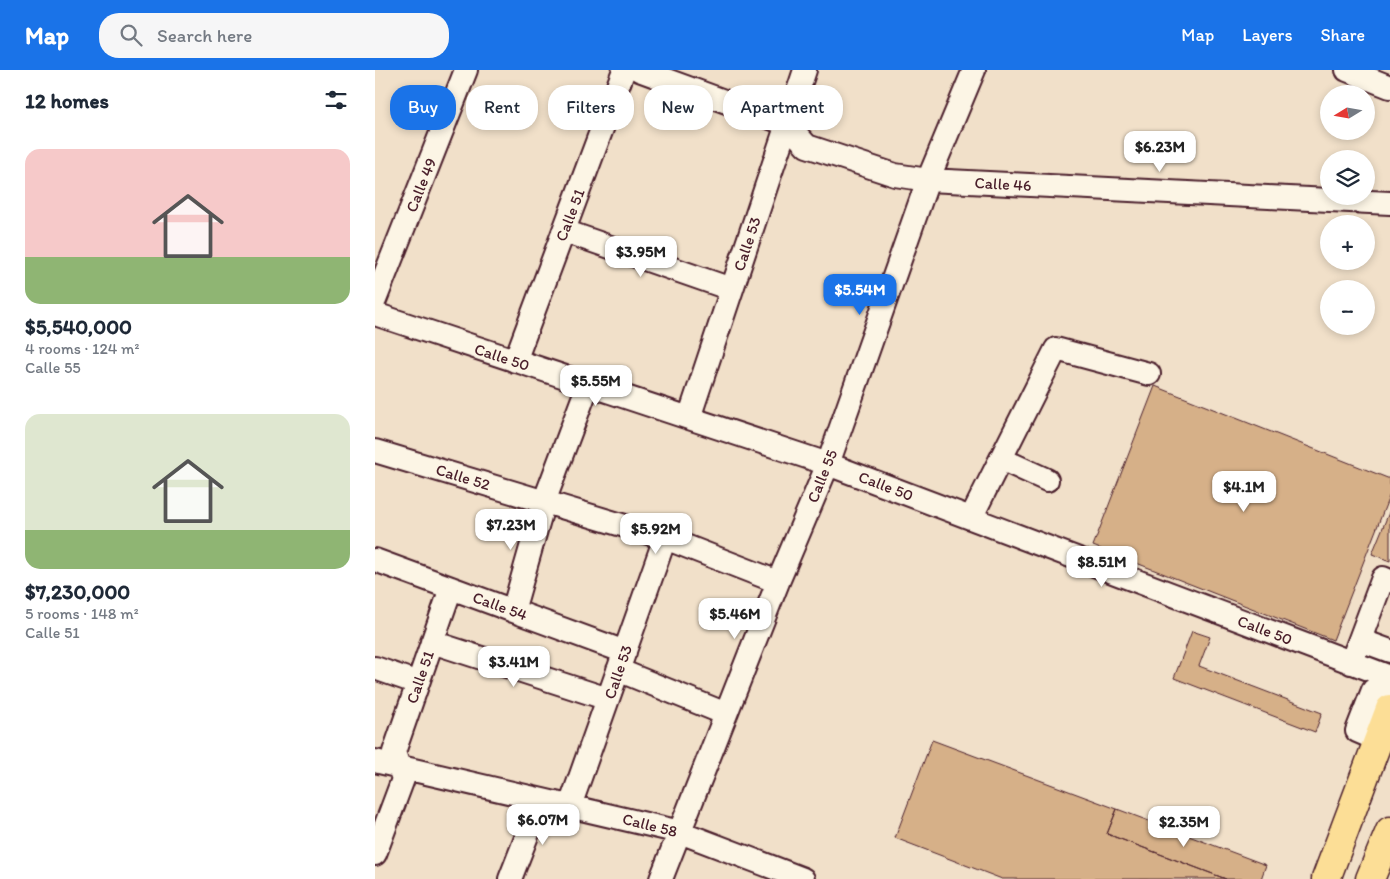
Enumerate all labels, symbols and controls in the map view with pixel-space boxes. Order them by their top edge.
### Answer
search box [99,13,449,58]
text: Map [25,21,69,50]
icon: search [117,21,145,49]
text: Search here [157,24,252,47]
text: Map [1181,24,1214,46]
text: Layers [1242,24,1292,46]
text: Share [1320,24,1365,46]
chip: Buy [390,85,456,130]
chip: Rent [466,85,538,130]
chip: Filters [548,85,634,130]
chip: New [644,85,713,130]
chip: Apartment [723,85,843,130]
north arrow [1320,85,1375,140]
map controls [1320,85,1375,335]
icon: filters [322,86,350,114]
text: 12 homes [25,88,109,113]
pin: $6.23M [1119,131,1201,173]
text: $6.23M [1135,137,1185,156]
button: layers [1320,150,1375,205]
street label: Calle 49 [402,155,440,215]
street label: Calle 46 [974,173,1032,195]
icon: home [143,181,233,271]
street label: Calle 51 [551,186,589,244]
street label: Calle 53 [729,214,765,274]
button: + [1320,215,1375,270]
pin: $3.95M [600,236,682,278]
text: $3.95M [616,242,666,261]
pin: $5.54M [819,274,901,316]
text: $5.54M [834,280,886,299]
button: − [1320,280,1375,335]
text: $5,540,000 [25,314,132,339]
text: 4 rooms · 124 m² [25,339,140,358]
street label: Calle 50 [472,339,532,375]
text: Calle 55 [25,358,81,377]
pin: $5.55M [555,364,637,407]
text: $5.55M [571,371,621,390]
icon: home [143,446,233,536]
street label: Calle 55 [803,447,841,505]
street label: Calle 52 [434,460,493,494]
street label: Calle 50 [856,467,916,505]
pin: $4.1M [1209,470,1279,513]
text: $4.1M [1223,477,1265,496]
pin: $7.23M [470,508,552,551]
pin: $5.92M [615,512,697,555]
text: $7.23M [486,515,536,534]
text: $5.92M [631,519,681,538]
pin: $8.51M [1061,546,1143,588]
text: $8.51M [1077,552,1127,571]
text: $7,230,000 [25,579,130,604]
street label: Calle 54 [470,587,530,625]
pin: $5.46M [694,598,776,640]
text: 5 rooms · 148 m² [25,604,139,623]
text: $5.46M [709,604,761,623]
street label: Calle 50 [1235,611,1295,649]
text: Calle 51 [25,623,80,642]
street label: Calle 53 [600,642,636,702]
pin: $3.41M [473,646,555,688]
street label: Calle 51 [402,648,438,706]
text: $3.41M [489,652,539,671]
pin: $6.07M [502,804,584,846]
pin: $2.35M [1143,806,1225,848]
street label: Calle 58 [621,809,680,841]
text: $6.07M [518,810,568,829]
text: $2.35M [1159,812,1209,831]

